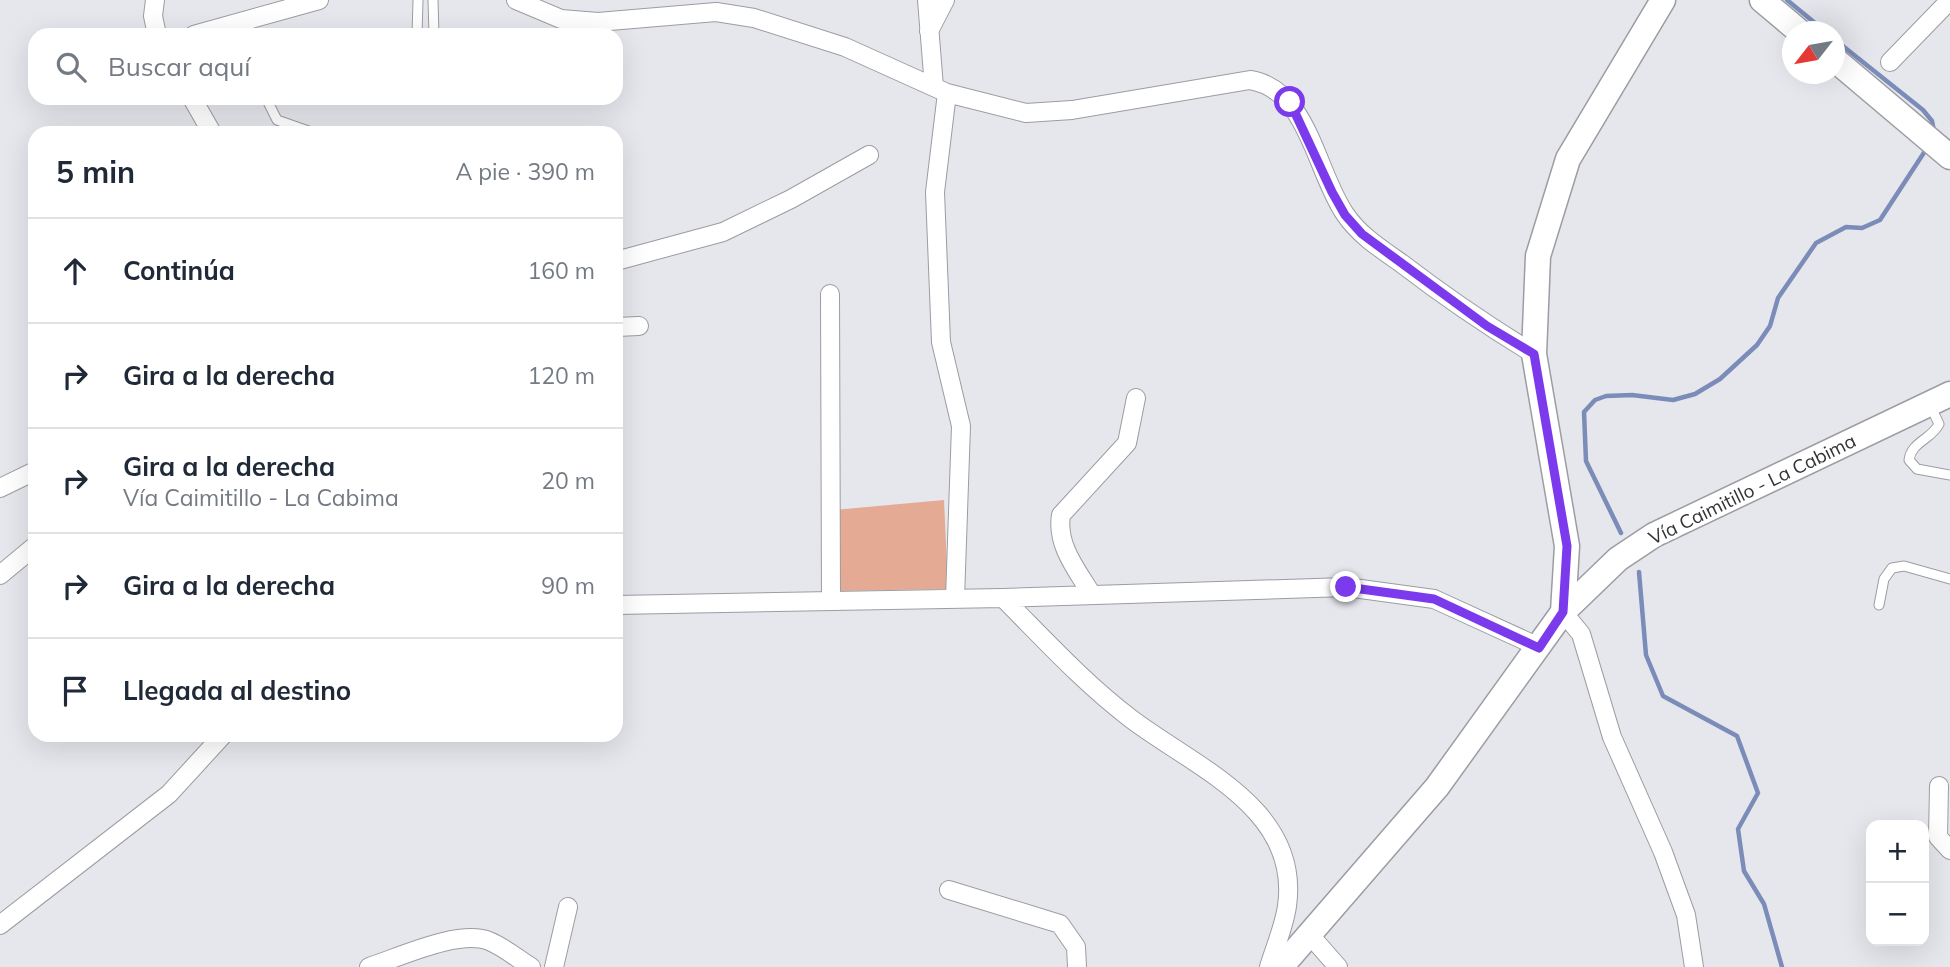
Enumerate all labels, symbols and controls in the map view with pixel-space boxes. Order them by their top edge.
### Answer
north arrow [1782,21,1845,84]
search box [28,28,623,105]
icon: search [52,48,90,86]
text: Buscar aquí [108,50,251,83]
route start [1274,86,1305,117]
text: 5 min [56,153,135,191]
text: A pie · 390 m [455,157,595,186]
icon: ahead [56,252,94,290]
text: Continúa [123,254,235,287]
text: 160 m [527,256,595,285]
icon: right [56,357,94,395]
text: Gira a la derecha [123,359,335,392]
text: 120 m [527,361,595,390]
street label: Vía Caimitillo - La Cabima [1644,428,1860,550]
text: Gira a la derecha [123,450,335,483]
icon: right [56,462,94,500]
text: 20 m [541,466,595,495]
text: Vía Caimitillo - La Cabima [123,483,399,512]
icon: right [56,567,94,605]
text: Gira a la derecha [123,569,335,602]
text: 90 m [541,571,595,600]
route end [1330,571,1361,602]
icon: arrive [56,672,94,710]
text: Llegada al destino [123,674,351,707]
map controls [1866,820,1929,946]
button: + [1866,820,1929,883]
button: − [1866,883,1929,946]

